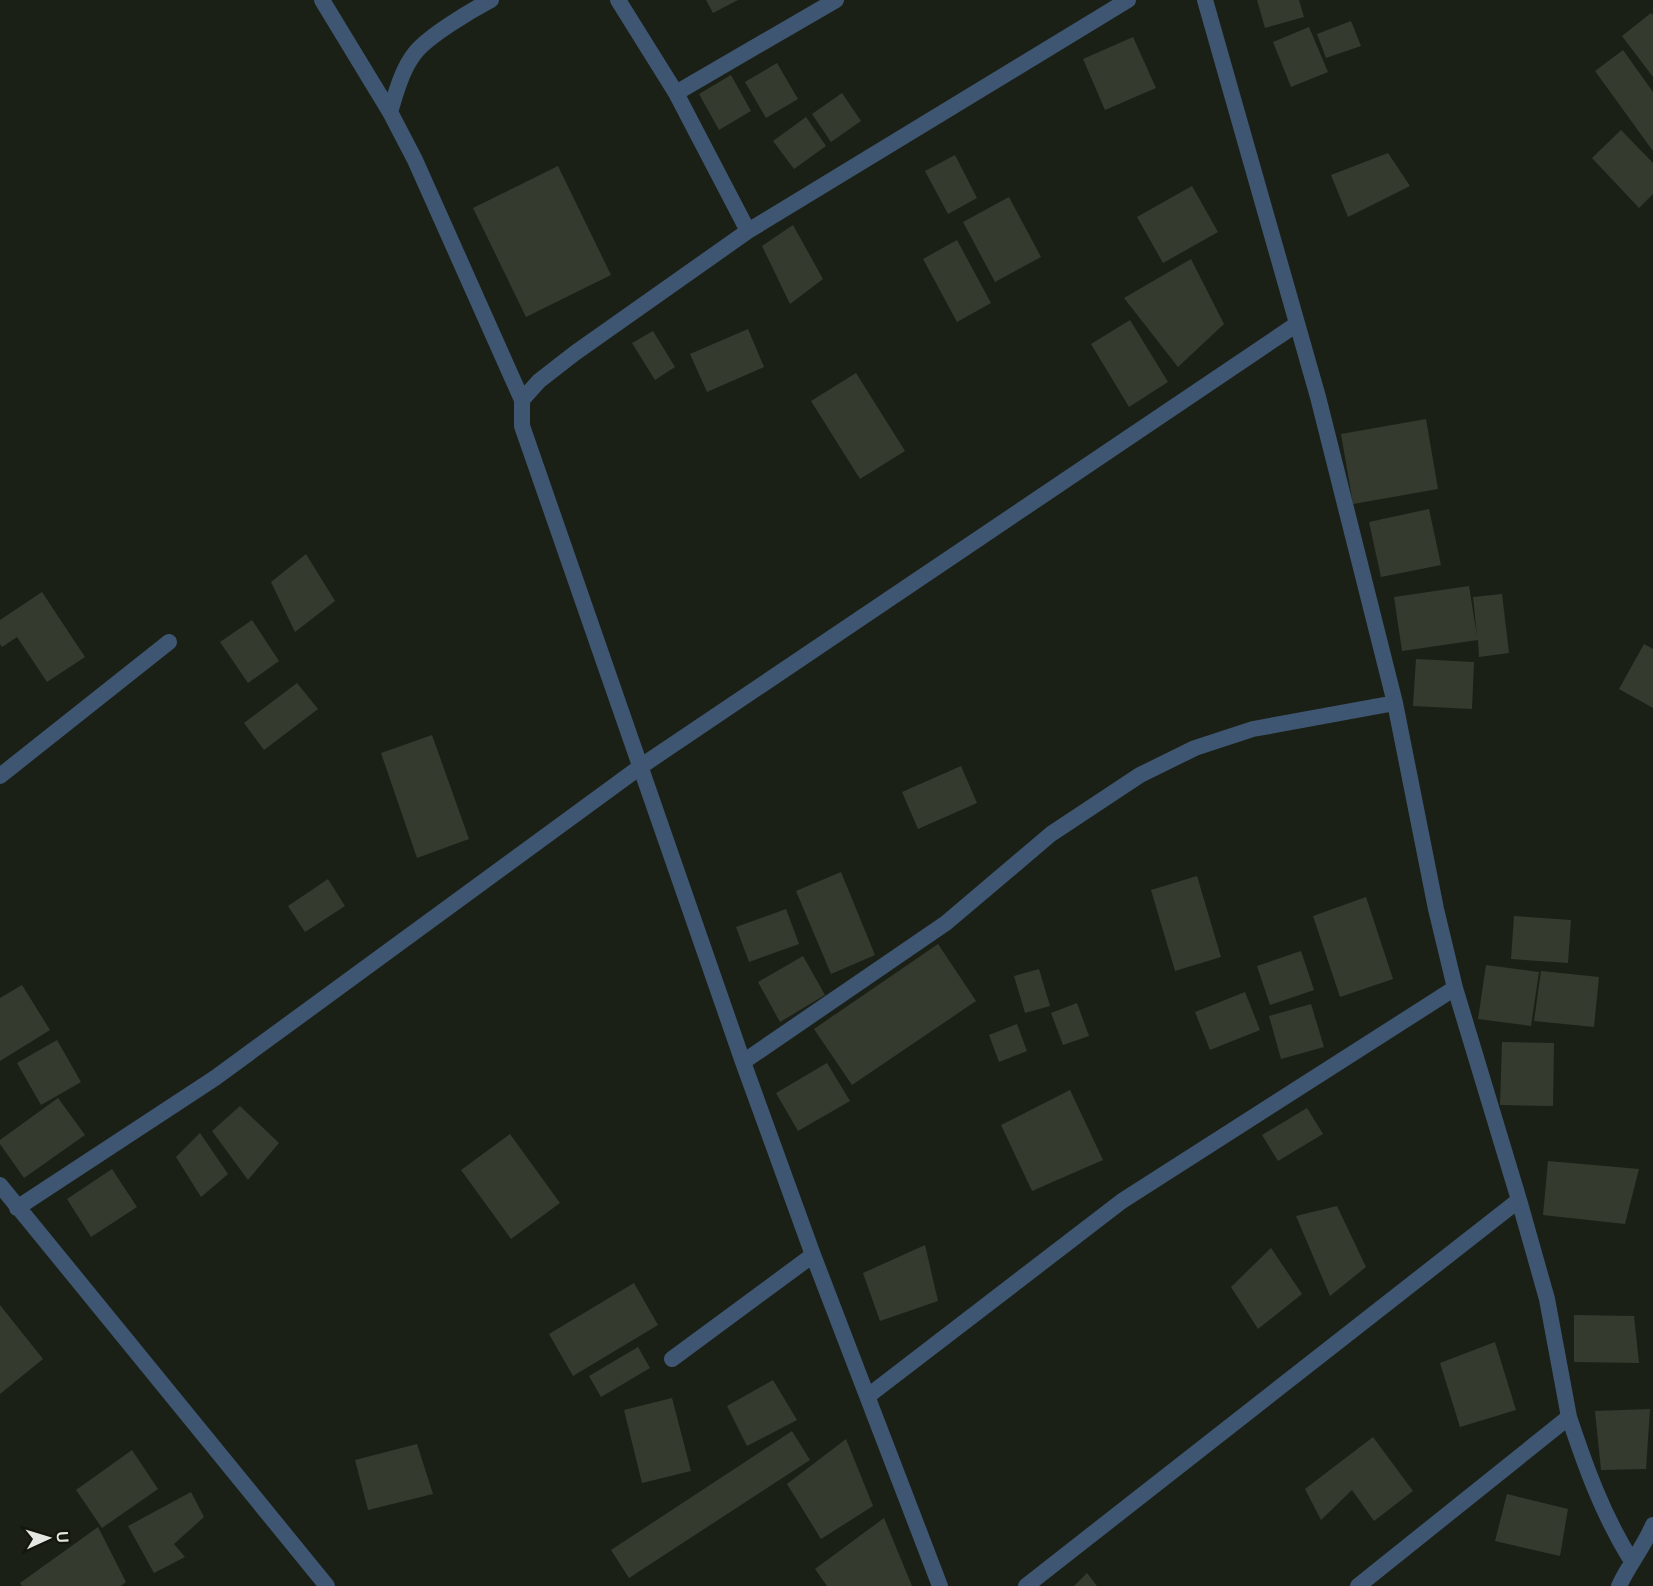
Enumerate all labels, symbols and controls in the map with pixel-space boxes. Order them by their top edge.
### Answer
north arrow [18,1508,78,1568]
text: U [53,1530,73,1544]

